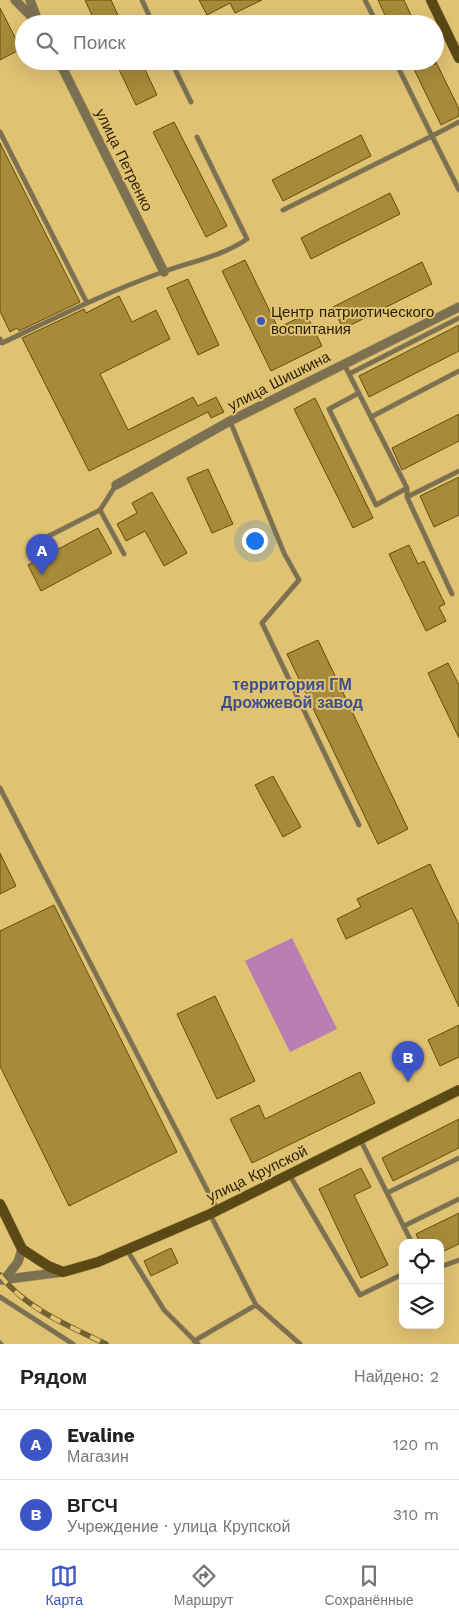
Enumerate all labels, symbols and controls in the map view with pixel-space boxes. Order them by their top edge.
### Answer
search box [15,15,444,70]
icon: search [33,29,61,57]
text: Поиск [73,31,126,54]
street label: улица Петренко [91,106,157,214]
place label: Центр патриотического воспитания [271,303,434,338]
marker: Центр патриотического воспитания [255,315,267,327]
street label: улица Шишкина [225,347,334,414]
your location [242,528,268,554]
pin: A [26,534,58,575]
district label: территория ГМ Дрожжевой завод [221,675,363,712]
pin: B [392,1041,424,1082]
street label: улица Крупской [204,1142,310,1206]
map controls [399,1239,444,1329]
button: locate [399,1239,444,1284]
button: layers [399,1284,444,1329]
text: Рядом [20,1364,87,1389]
text: Найдено: 2 [354,1367,439,1386]
text: Evaline [67,1424,135,1447]
text: A [31,1435,41,1454]
text: 120 m [393,1435,439,1454]
text: Магазин [67,1447,129,1466]
text: ВГСЧ [67,1494,118,1517]
text: B [31,1505,41,1524]
text: 310 m [393,1505,439,1524]
text: Учреждение · улица Крупской [67,1517,290,1536]
tab: Карта [45,1562,83,1608]
tab: Маршрут [174,1562,234,1608]
tab: Сохранённые [324,1562,414,1608]

